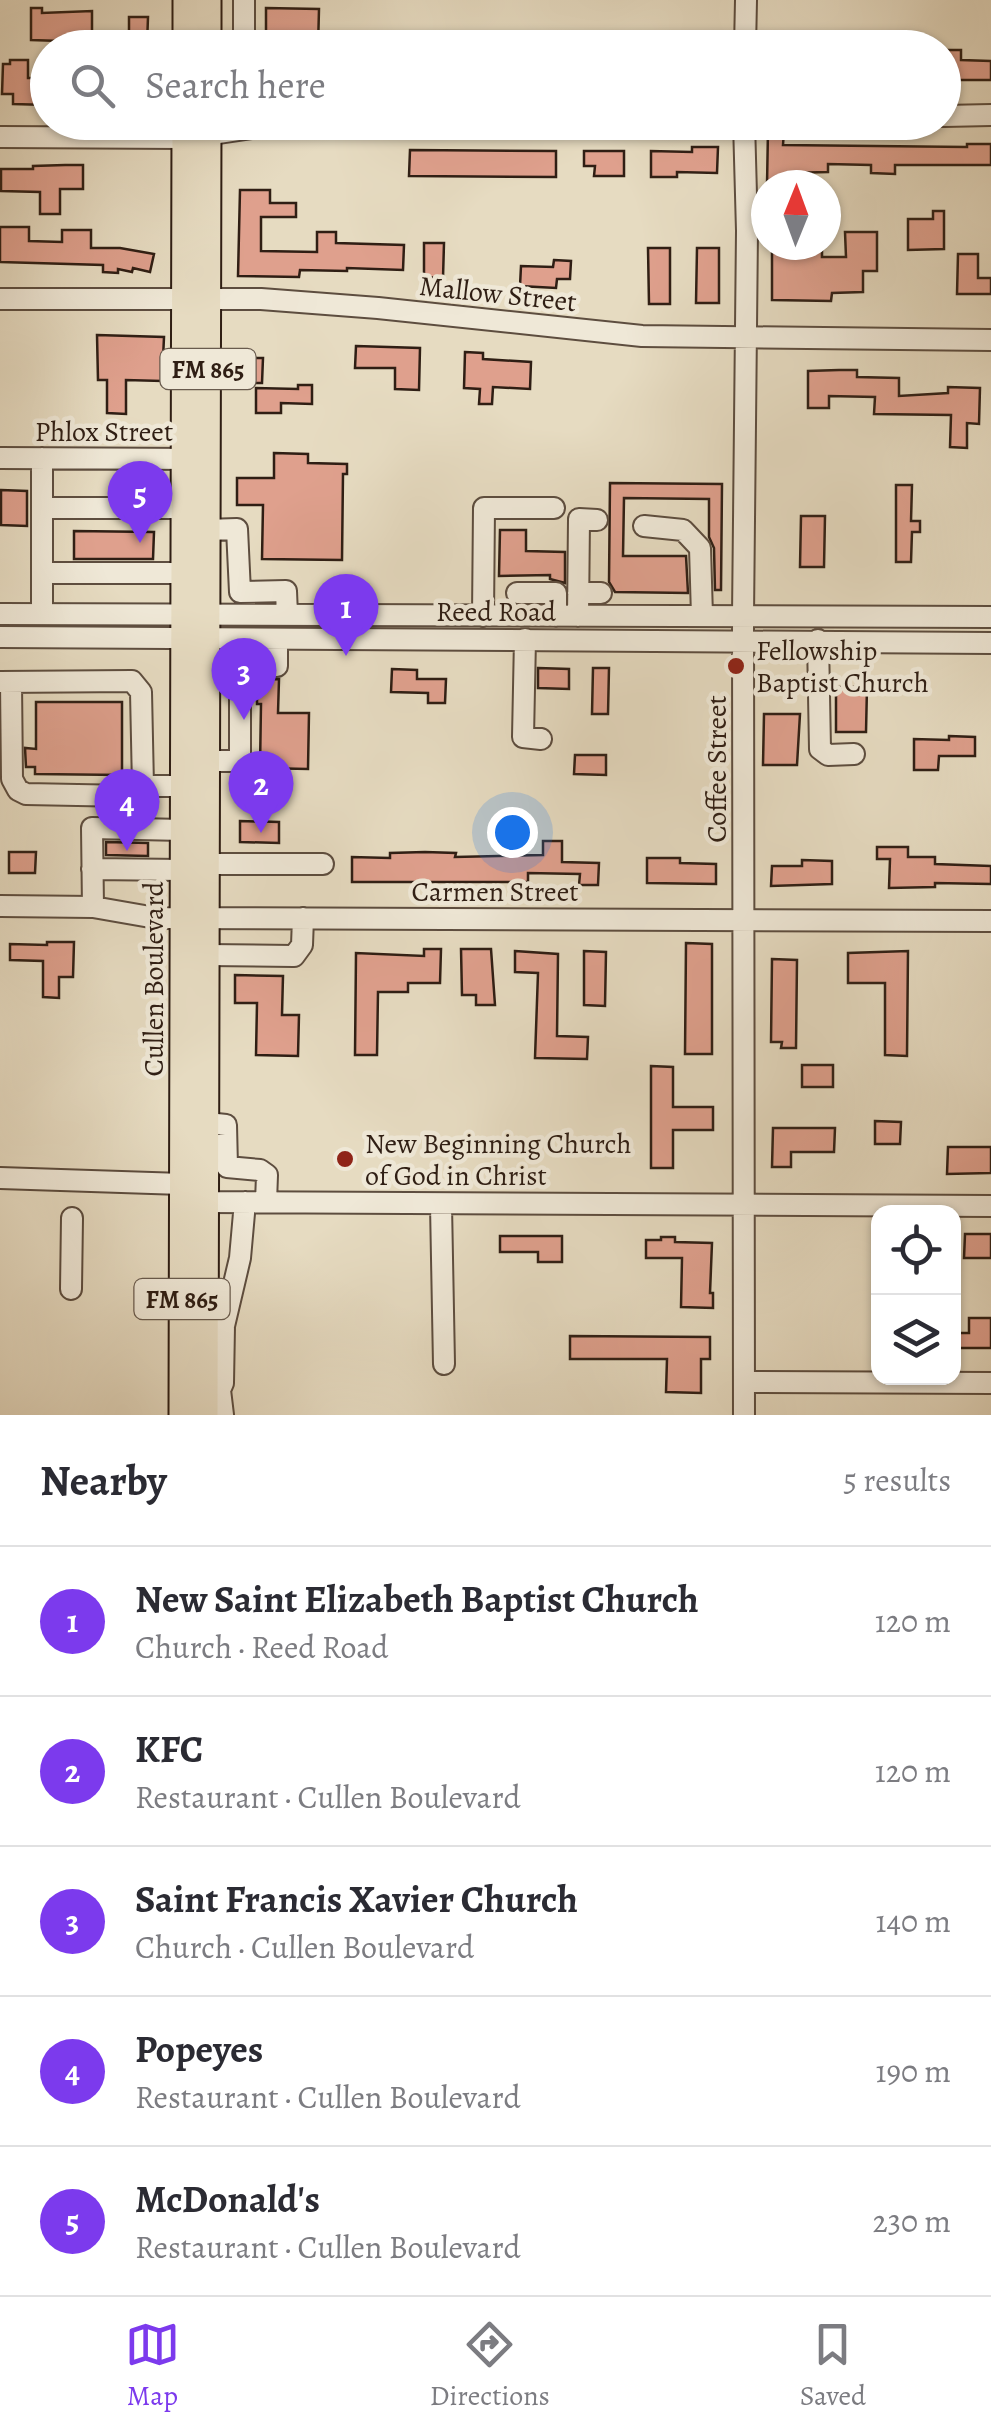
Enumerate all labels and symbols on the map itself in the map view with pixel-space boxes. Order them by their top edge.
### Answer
north arrow [751,170,841,260]
street label: Mallow Street [417,267,578,321]
road number: FM 865 [160,349,256,389]
street label: Phlox Street [35,413,173,451]
pin: 5 [108,460,172,543]
pin: 1 [314,574,378,656]
street label: Reed Road [436,593,557,631]
place label: Fellowship Baptist Church [756,632,929,702]
pin: 3 [212,638,276,720]
marker: Fellowship Baptist Church [725,655,747,677]
street label: Coffee Street [698,695,736,843]
pin: 2 [228,750,294,833]
pin: 4 [94,768,160,851]
your location [487,807,538,858]
street label: Carmen Street [412,873,578,911]
street label: Cullen Boulevard [135,880,173,1077]
place label: New Beginning Church of God in Christ [365,1125,631,1195]
marker: New Beginning Church of God in Christ [334,1148,356,1170]
road number: FM 865 [134,1279,230,1319]

